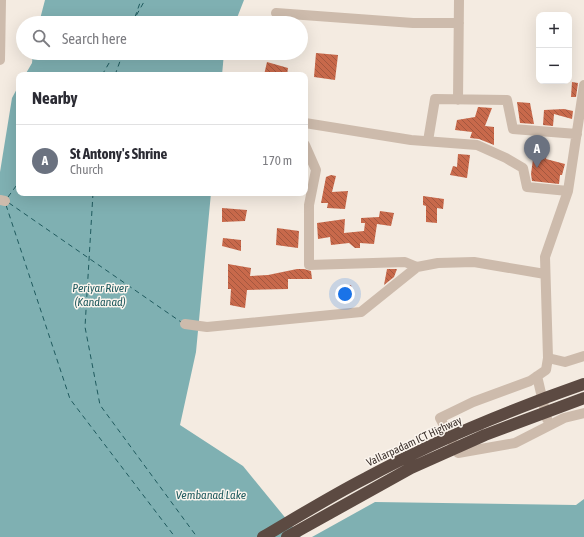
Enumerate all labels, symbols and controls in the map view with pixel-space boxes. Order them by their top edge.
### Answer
map controls [536,12,572,84]
button: + [536,12,572,48]
search box [16,16,308,60]
icon: search [30,27,52,49]
text: Search here [62,30,127,47]
button: − [536,48,572,84]
text: Nearby [32,88,78,108]
pin: A [524,135,550,168]
text: St Antony's Shrine [70,145,167,162]
text: A [42,153,48,168]
text: 170 m [263,153,292,168]
text: Church [70,162,103,177]
water label: Periyar River (Kandanad) [72,281,128,309]
your location [335,284,355,304]
street label: Vallarpadam ICT Highway [364,413,464,468]
water label: Vembanad Lake [176,488,247,502]

